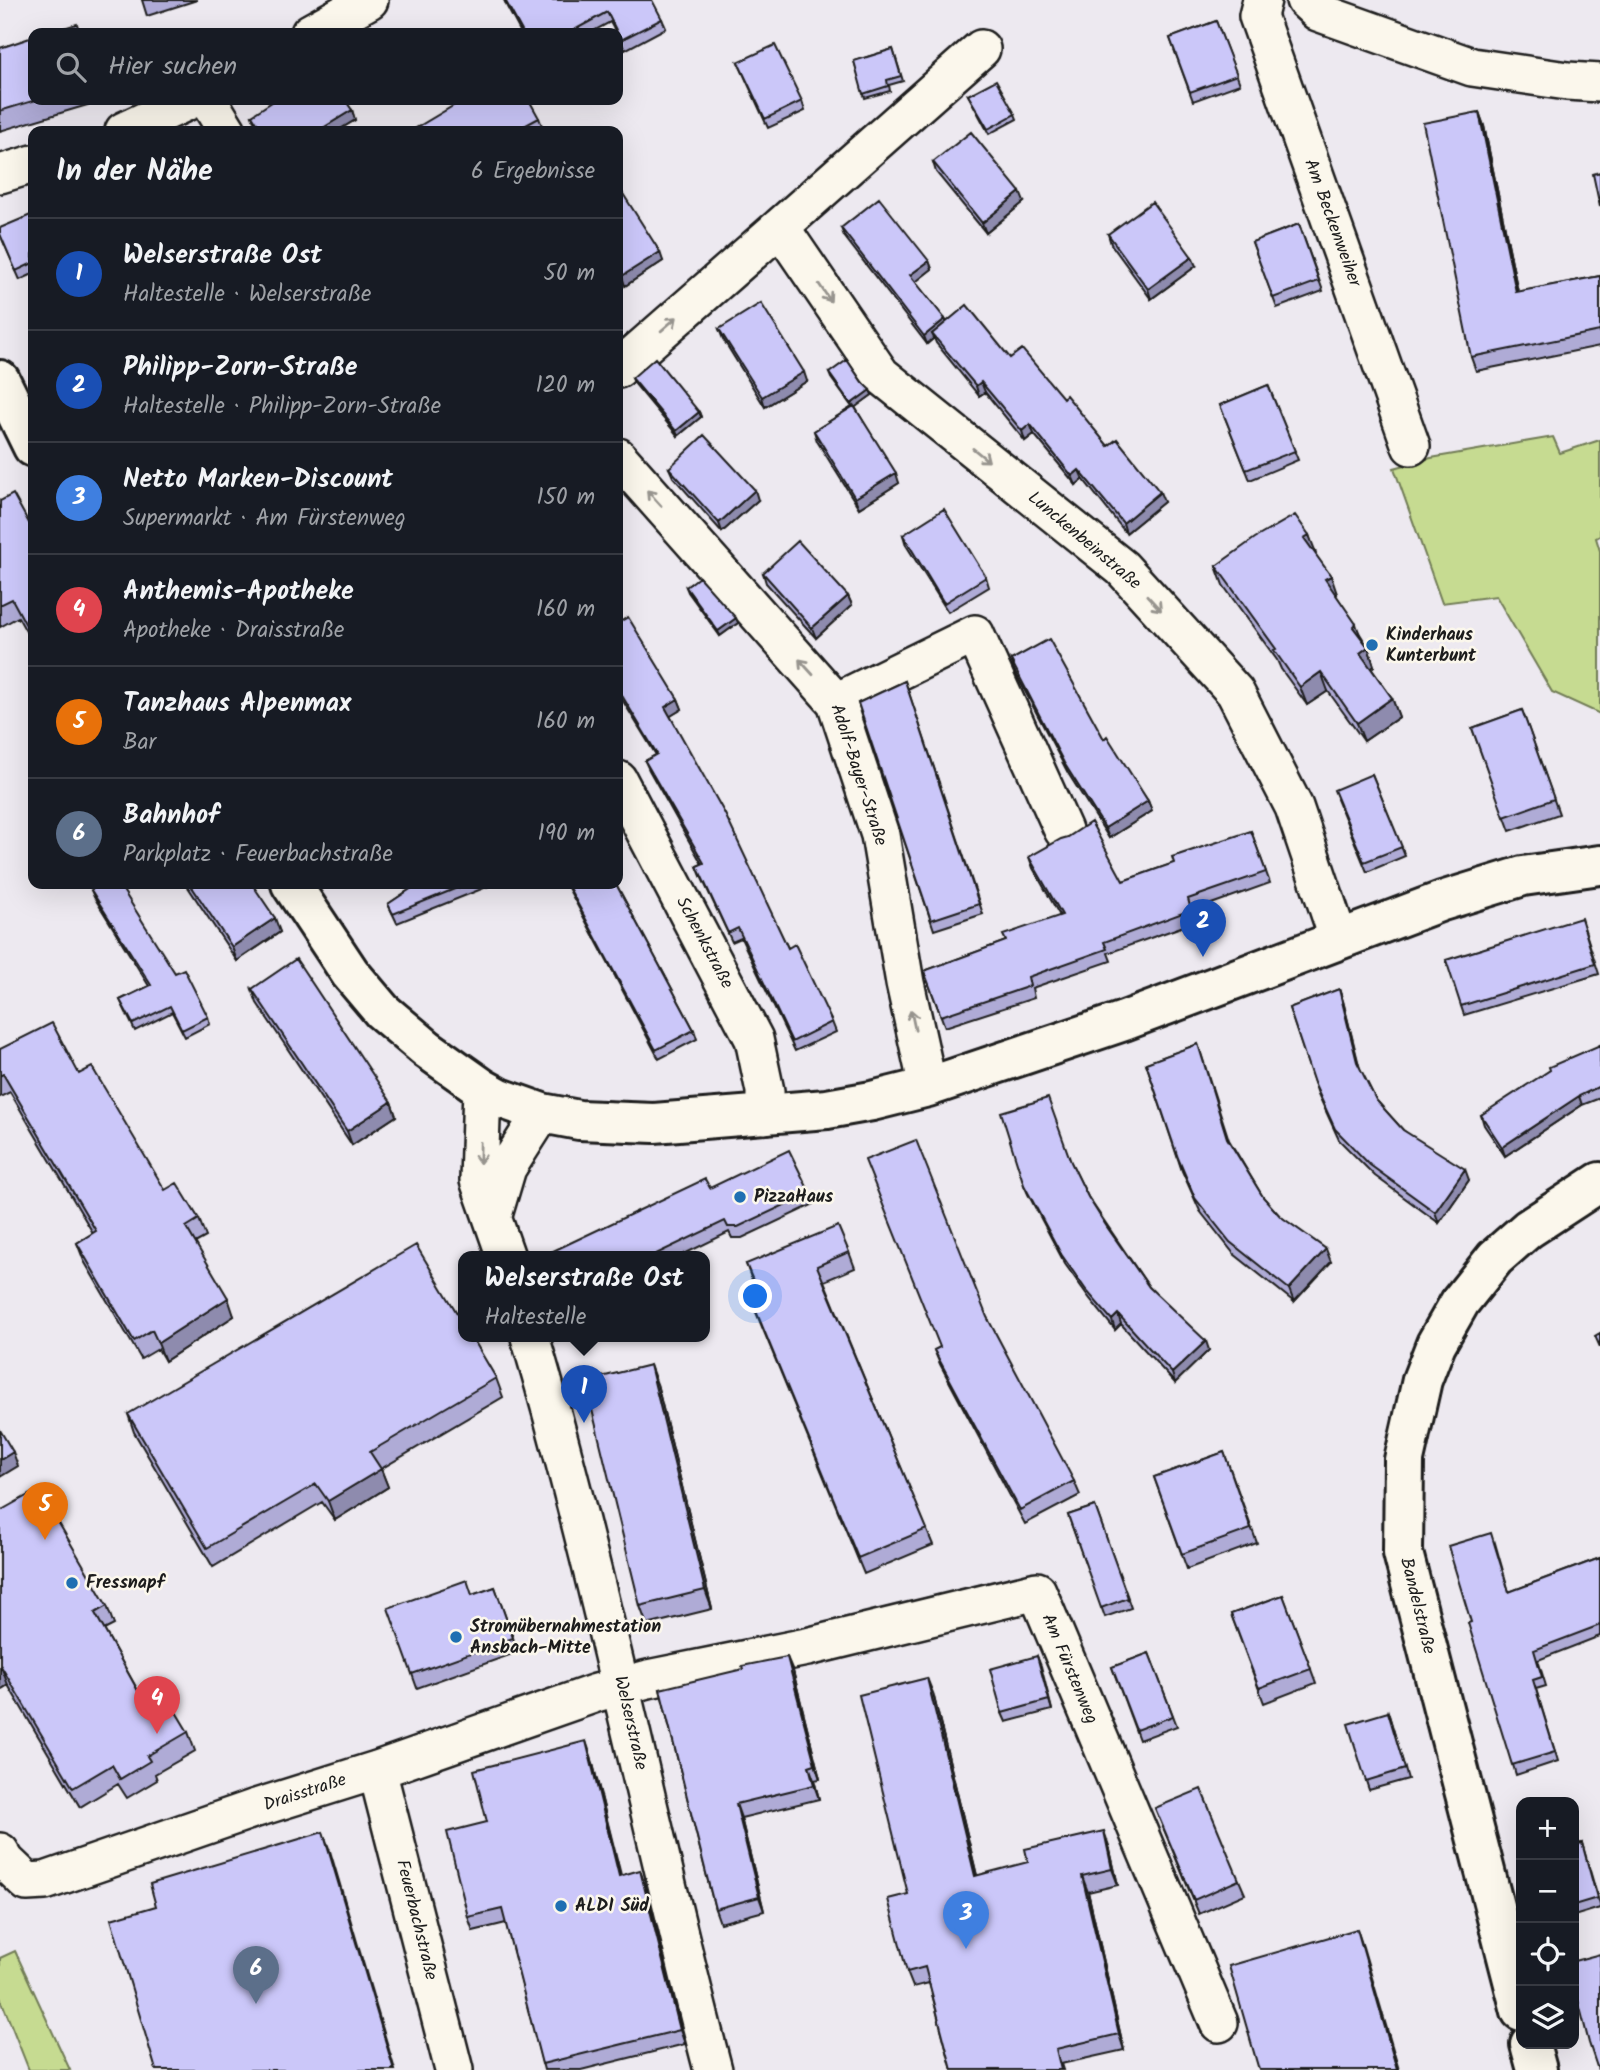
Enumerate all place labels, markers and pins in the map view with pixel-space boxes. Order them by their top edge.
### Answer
place label: Kinderhaus Kunterbunt [1386,621,1477,671]
marker: Kinderhaus Kunterbunt [1364,637,1380,653]
pin: 2 [1180,899,1226,957]
place label: PizzaHaus [754,1183,834,1212]
marker: PizzaHaus [732,1189,748,1205]
pin: 1 [561,1365,607,1423]
pin: 5 [22,1482,68,1540]
place label: Fressnapf [86,1569,167,1598]
marker: Fressnapf [64,1575,80,1591]
place label: Stromübernahmestation Ansbach-Mitte [470,1613,661,1663]
marker: Stromübernahmestation Ansbach-Mitte [448,1629,464,1645]
pin: 4 [134,1676,180,1734]
pin: 3 [943,1891,989,1949]
place label: ALDI Süd [575,1892,649,1921]
marker: ALDI Süd [553,1898,569,1914]
pin: 6 [233,1946,279,2004]

